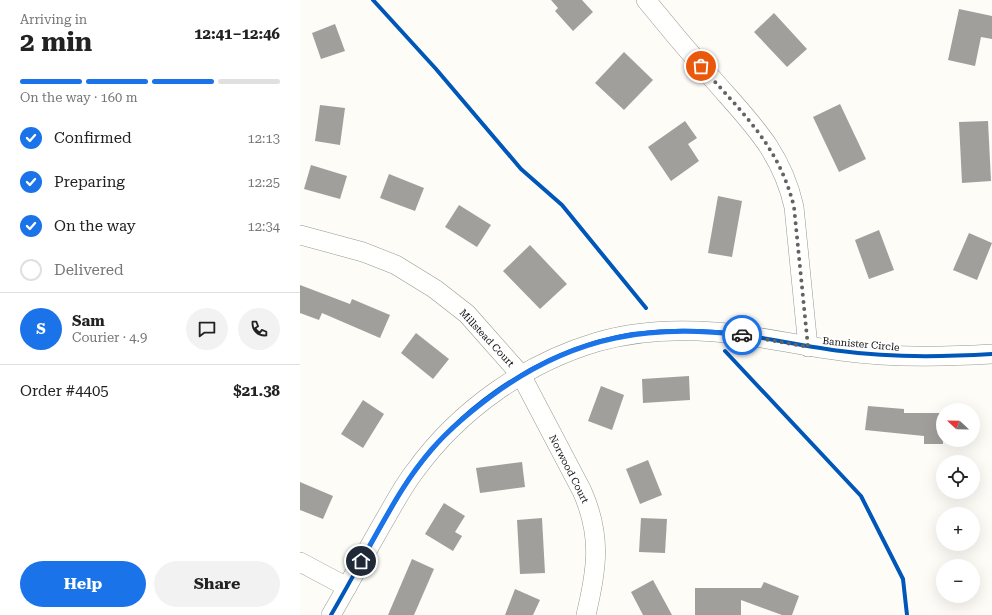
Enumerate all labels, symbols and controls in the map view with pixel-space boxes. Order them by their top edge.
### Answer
text: Arriving in [20,12,87,27]
text: 12:41–12:46 [194,25,280,43]
text: 2 min [20,27,92,57]
pin [684,49,718,83]
icon: bag [690,55,712,77]
text: On the way · 160 m [20,90,137,105]
icon: check [20,127,42,149]
text: Confirmed [54,129,132,147]
text: 12:13 [248,131,280,146]
icon: check [20,171,42,193]
text: Preparing [54,173,125,191]
text: 12:25 [248,175,280,190]
icon: check [20,215,42,237]
text: On the way [54,217,136,235]
text: 12:34 [248,219,280,234]
text: Delivered [54,261,124,279]
street label: Millstead Court [458,307,517,369]
button: chat [186,308,228,350]
button: phone [238,308,280,350]
text: Sam [72,312,105,330]
courier [722,315,762,355]
text: S [36,320,46,338]
icon: car [731,324,753,346]
text: Courier · 4.9 [72,330,147,345]
street label: Bannister Circle [822,335,901,353]
text: Order #4405 [20,382,109,400]
text: $21.38 [233,382,280,400]
north arrow [936,403,980,447]
map controls [936,403,980,603]
street label: Norwood Court [547,433,591,505]
button: locate [936,455,980,499]
button: + [936,507,980,551]
pin [344,544,378,578]
icon: home [350,550,372,572]
button: − [936,559,980,603]
button: Help [20,561,146,607]
button: Share [154,561,280,607]

